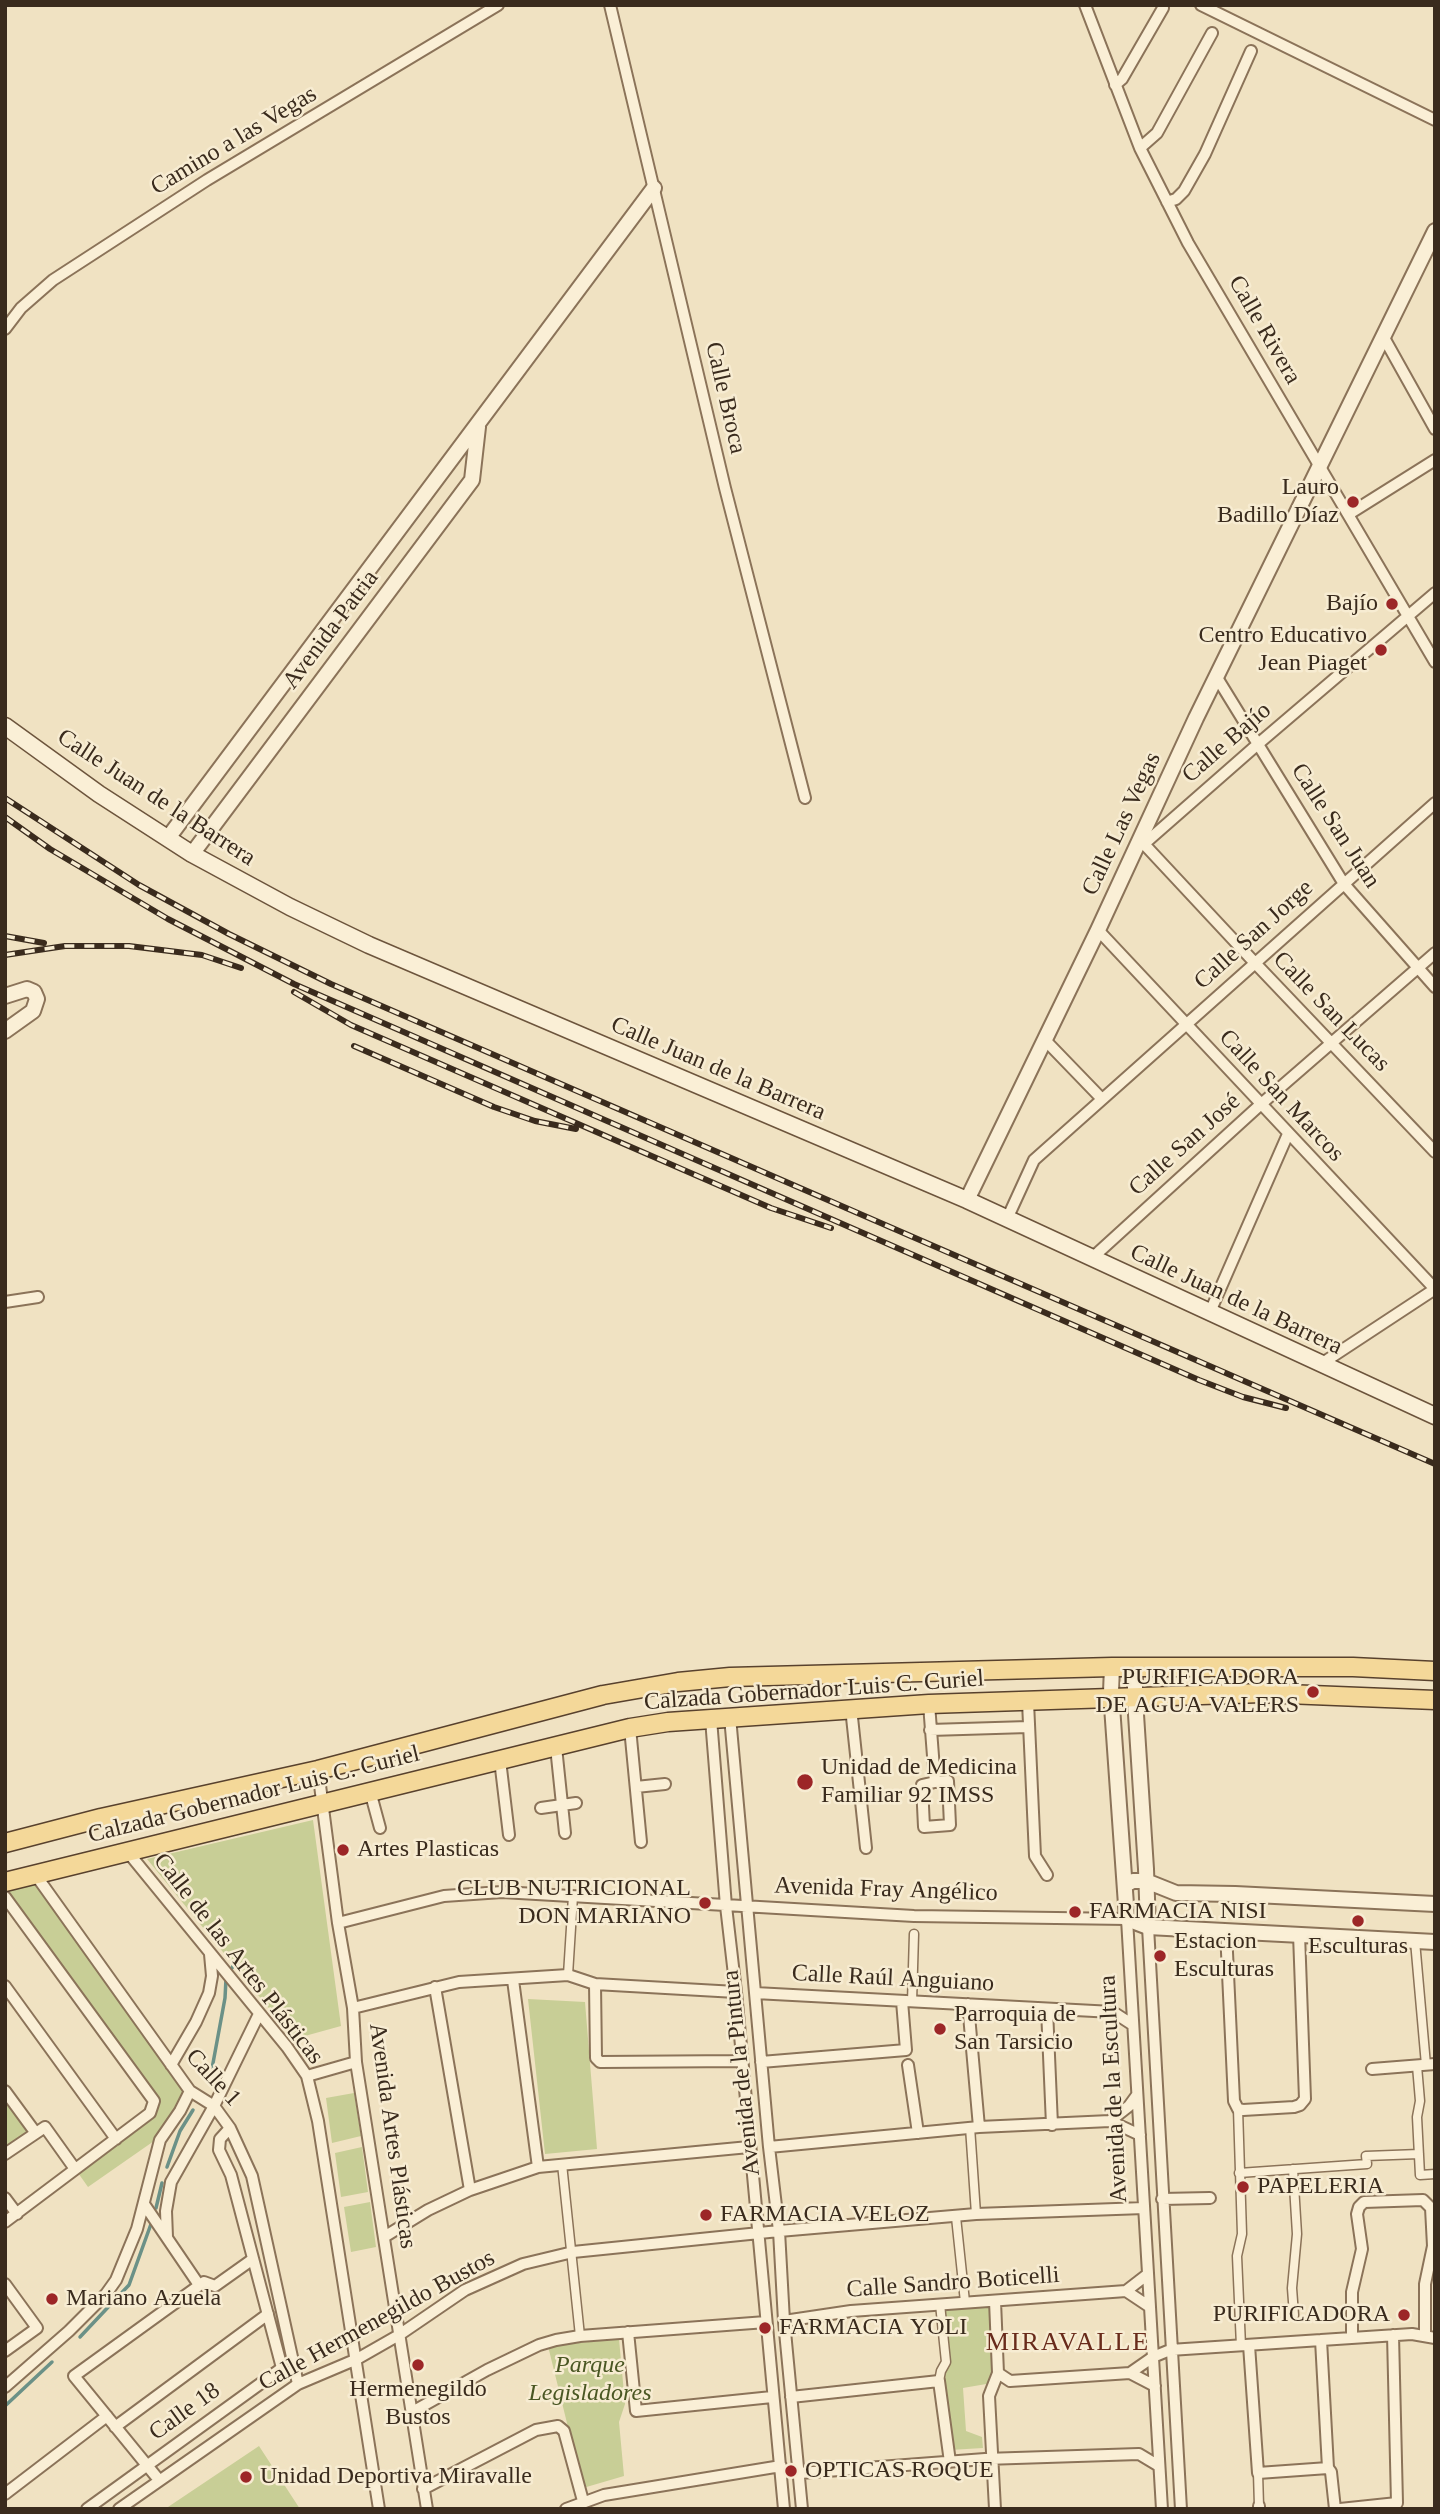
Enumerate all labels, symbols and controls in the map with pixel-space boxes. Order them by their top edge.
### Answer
street label: Camino a las Vegas [146,80,322,202]
street label: Calle Rivera [1221,271,1307,389]
street label: Calle Broca [698,339,752,457]
place label: Lauro Badillo Díaz [1217,474,1339,530]
marker: Lauro Badillo Díaz [1345,494,1361,510]
street label: Avenida Patria [277,565,385,695]
place label: Bajío [1326,590,1378,618]
marker: Bajío [1384,596,1400,612]
place label: Centro Educativo Jean Piaget [1198,622,1367,678]
marker: Centro Educativo Jean Piaget [1373,642,1389,658]
street label: Calle Bajío [1177,696,1277,790]
street label: Calle Juan de la Barrera [51,723,261,873]
street label: Calle Las Vegas [1076,748,1168,900]
street label: Calle San Juan [1284,758,1386,894]
street label: Calle San Jorge [1189,874,1319,996]
street label: Calle San Lucas [1266,946,1396,1078]
street label: Calle Juan de la Barrera [606,1011,830,1127]
street label: Calle San Marcos [1212,1024,1350,1168]
street label: Calle San José [1123,1087,1247,1203]
street label: Calle Juan de la Barrera [1125,1238,1347,1362]
place label: PURIFICADORA DE AGUA VALERS [1095,1664,1299,1720]
street label: Calzada Gobernador Luis C. Curiel [643,1665,985,1717]
marker: PURIFICADORA DE AGUA VALERS [1305,1684,1321,1700]
street label: Calzada Gobernador Luis C. Curiel [85,1740,423,1850]
place label: Unidad de Medicina Familiar 92 IMSS [821,1754,1017,1810]
marker: Unidad de Medicina Familiar 92 IMSS [795,1772,815,1792]
place label: Artes Plasticas [357,1836,499,1864]
marker: Artes Plasticas [335,1842,351,1858]
street label: Calle de las Artes Plásticas [147,1848,329,2070]
street label: Avenida Fray Angélico [774,1872,998,1908]
place label: CLUB NUTRICIONAL DON MARIANO [457,1875,691,1931]
marker: CLUB NUTRICIONAL DON MARIANO [697,1895,713,1911]
place label: FARMACIA NISI [1089,1898,1267,1926]
marker: FARMACIA NISI [1067,1904,1083,1920]
marker: Esculturas [1350,1913,1366,1929]
place label: Estacion Esculturas [1174,1928,1274,1984]
place label: Esculturas [1308,1933,1408,1961]
marker: Estacion Esculturas [1152,1948,1168,1964]
street label: Calle Raúl Anguiano [791,1959,995,1999]
street label: Avenida de la Pintura [717,1969,767,2177]
street label: Avenida de la Escultura [1094,1974,1134,2204]
place label: Parroquia de San Tarsicio [954,2001,1076,2057]
street label: Avenida Artes Plásticas [362,2021,422,2251]
marker: Parroquia de San Tarsicio [932,2021,948,2037]
street label: Calle 1 [179,2043,247,2113]
place label: PAPELERIA [1257,2173,1384,2201]
marker: PAPELERIA [1235,2179,1251,2195]
place label: FARMACIA VELOZ [720,2201,930,2229]
marker: FARMACIA VELOZ [698,2207,714,2223]
street label: Calle Hermenegildo Bustos [254,2244,500,2398]
street label: Calle Sandro Boticelli [846,2261,1060,2305]
place label: Mariano Azuela [66,2285,221,2313]
marker: Mariano Azuela [44,2291,60,2307]
place label: PURIFICADORA [1213,2301,1390,2329]
marker: PURIFICADORA [1396,2307,1412,2323]
place label: FARMACIA YOLI [779,2314,967,2342]
marker: FARMACIA YOLI [757,2320,773,2336]
district label: MIRAVALLE [987,2327,1149,2359]
park label: Parque Legisladores [528,2352,652,2408]
marker: Hermenegildo Bustos [410,2357,426,2373]
place label: Hermenegildo Bustos [349,2376,487,2432]
street label: Calle 18 [144,2377,226,2447]
place label: OPTICAS ROQUE [805,2457,994,2485]
place label: Unidad Deportiva Miravalle [260,2463,532,2491]
marker: OPTICAS ROQUE [783,2463,799,2479]
marker: Unidad Deportiva Miravalle [238,2469,254,2485]

